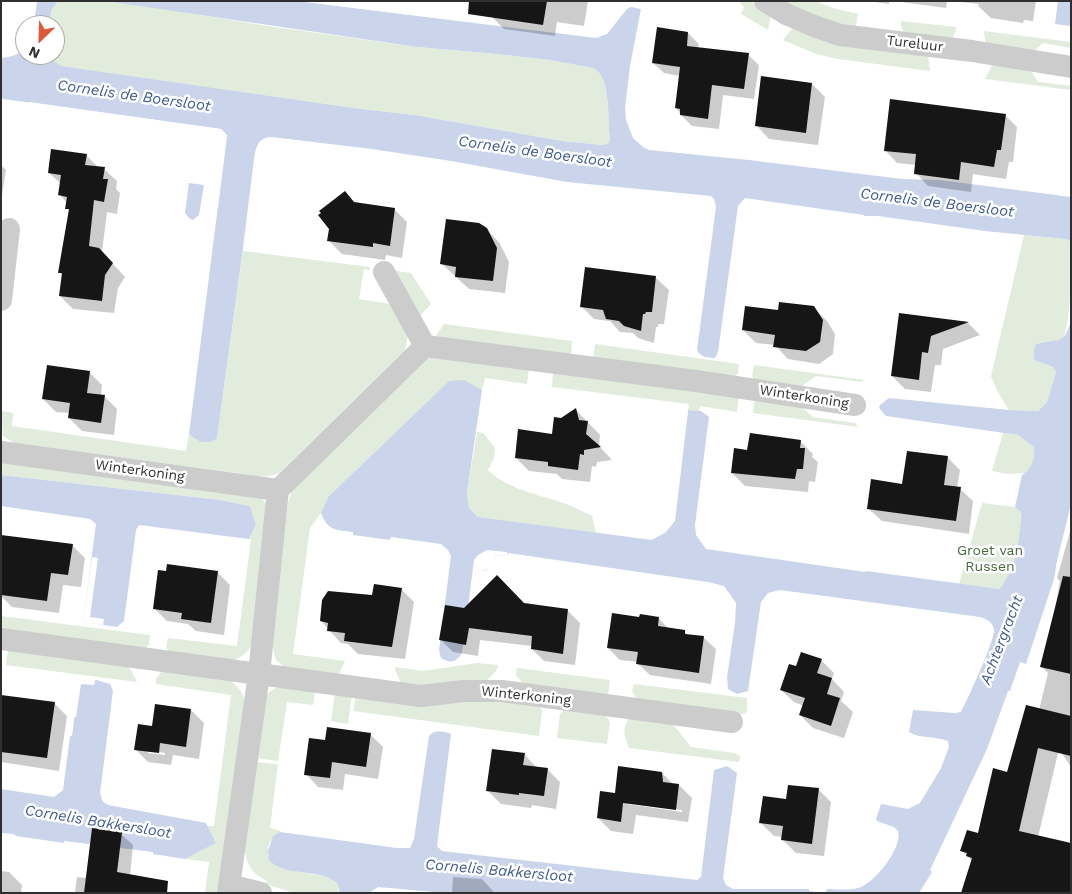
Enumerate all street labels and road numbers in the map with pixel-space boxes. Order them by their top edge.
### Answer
street label: Tureluur [886,32,944,56]
street label: Winterkoning [758,382,850,412]
street label: Winterkoning [94,456,186,486]
street label: Winterkoning [480,683,572,709]

